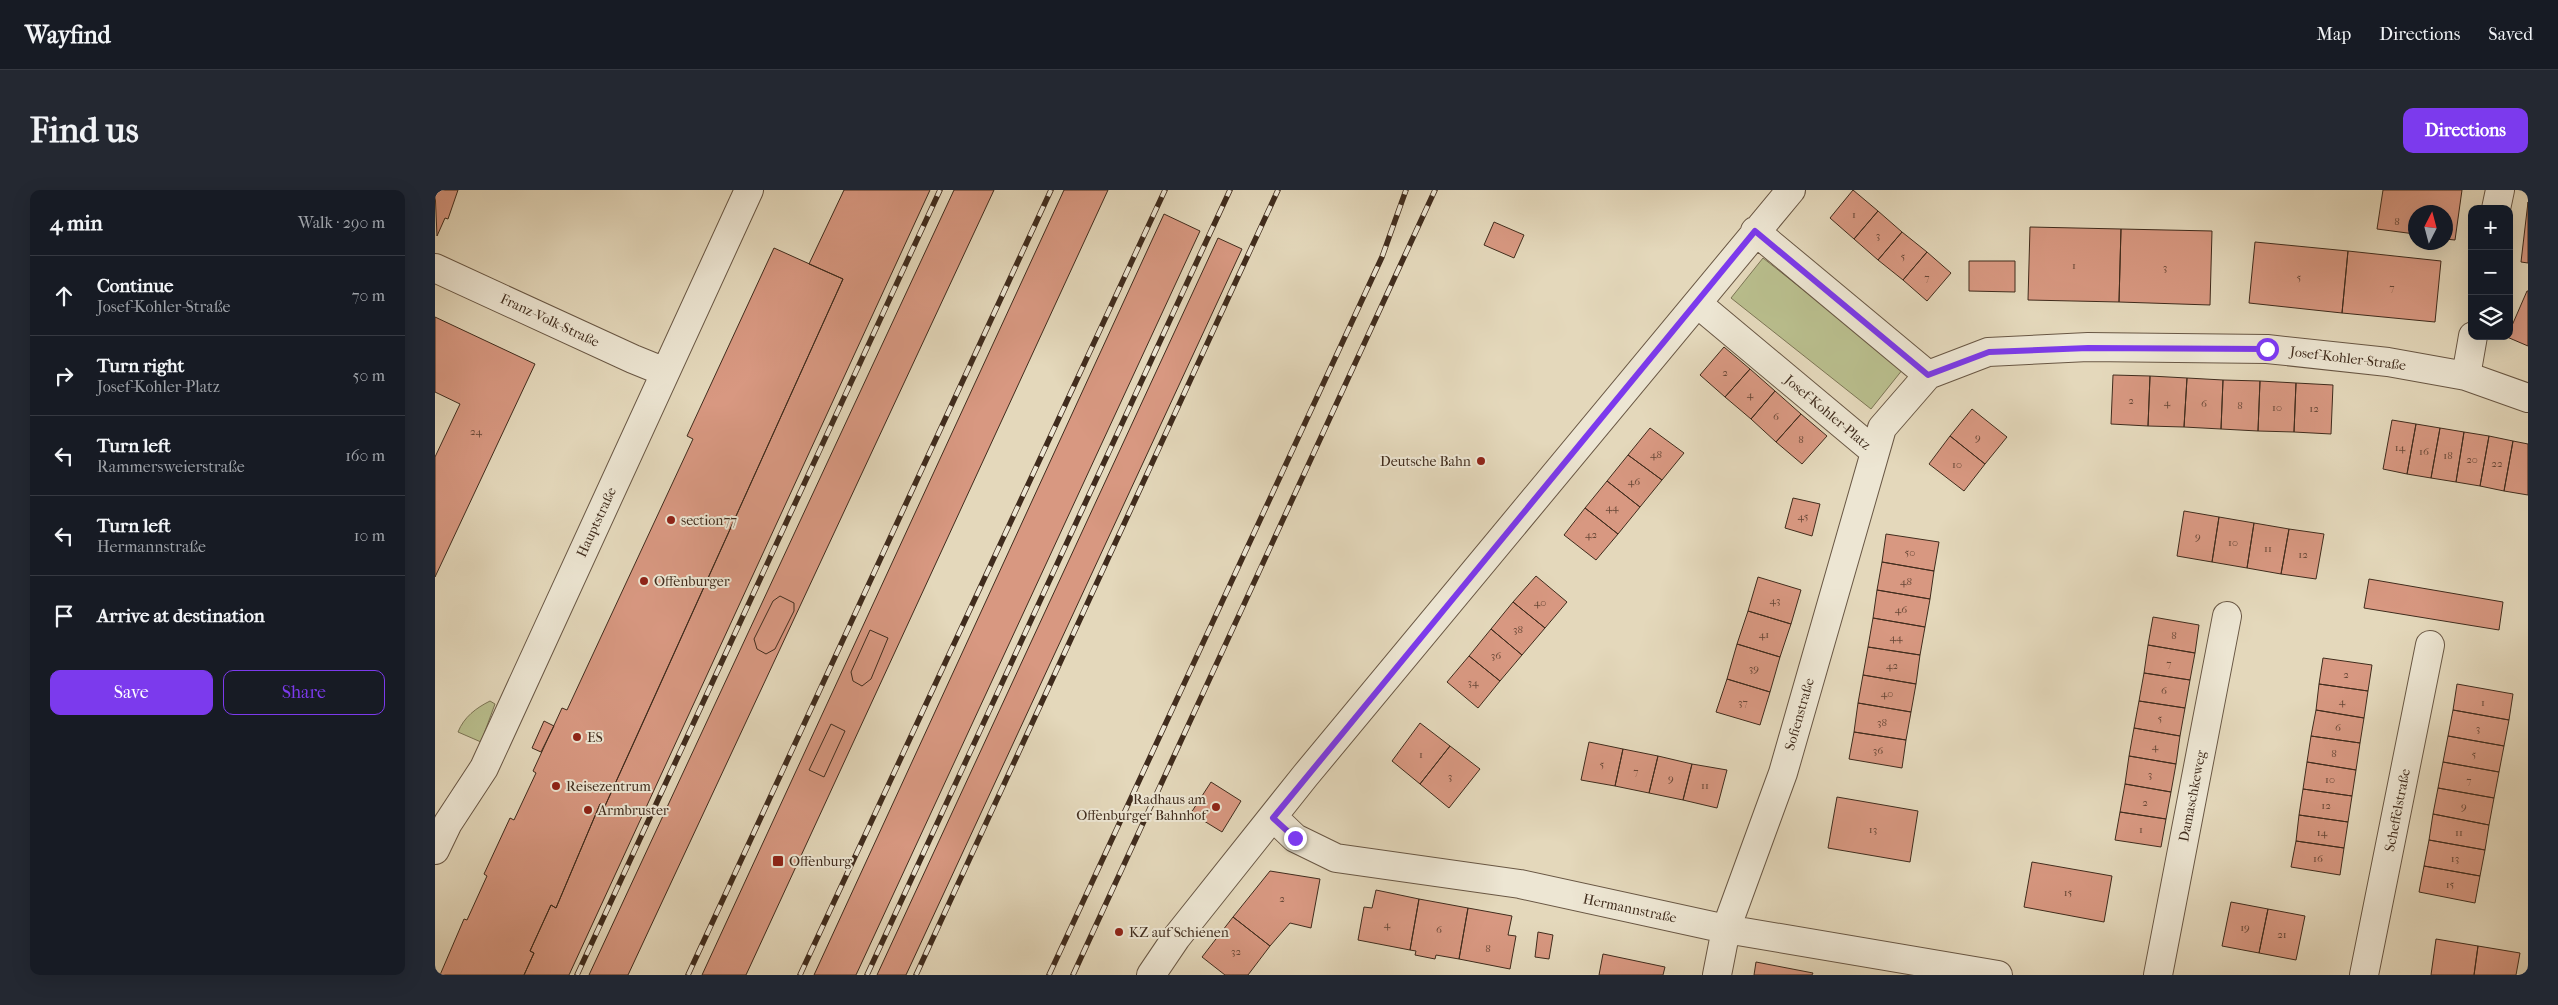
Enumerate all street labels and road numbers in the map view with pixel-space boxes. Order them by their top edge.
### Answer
street label: Franz-Volk-Straße [498,290,602,351]
street label: Josef-Kohler-Straße [2288,343,2407,374]
street label: Josef-Kohler-Platz [1780,371,1874,453]
street label: Hauptstraße [573,484,620,560]
street label: Sofienstraße [1781,676,1818,752]
street label: Damaschkeweg [2175,748,2210,843]
street label: Scheffelstraße [2381,767,2414,853]
street label: Hermannstraße [1581,890,1678,927]

